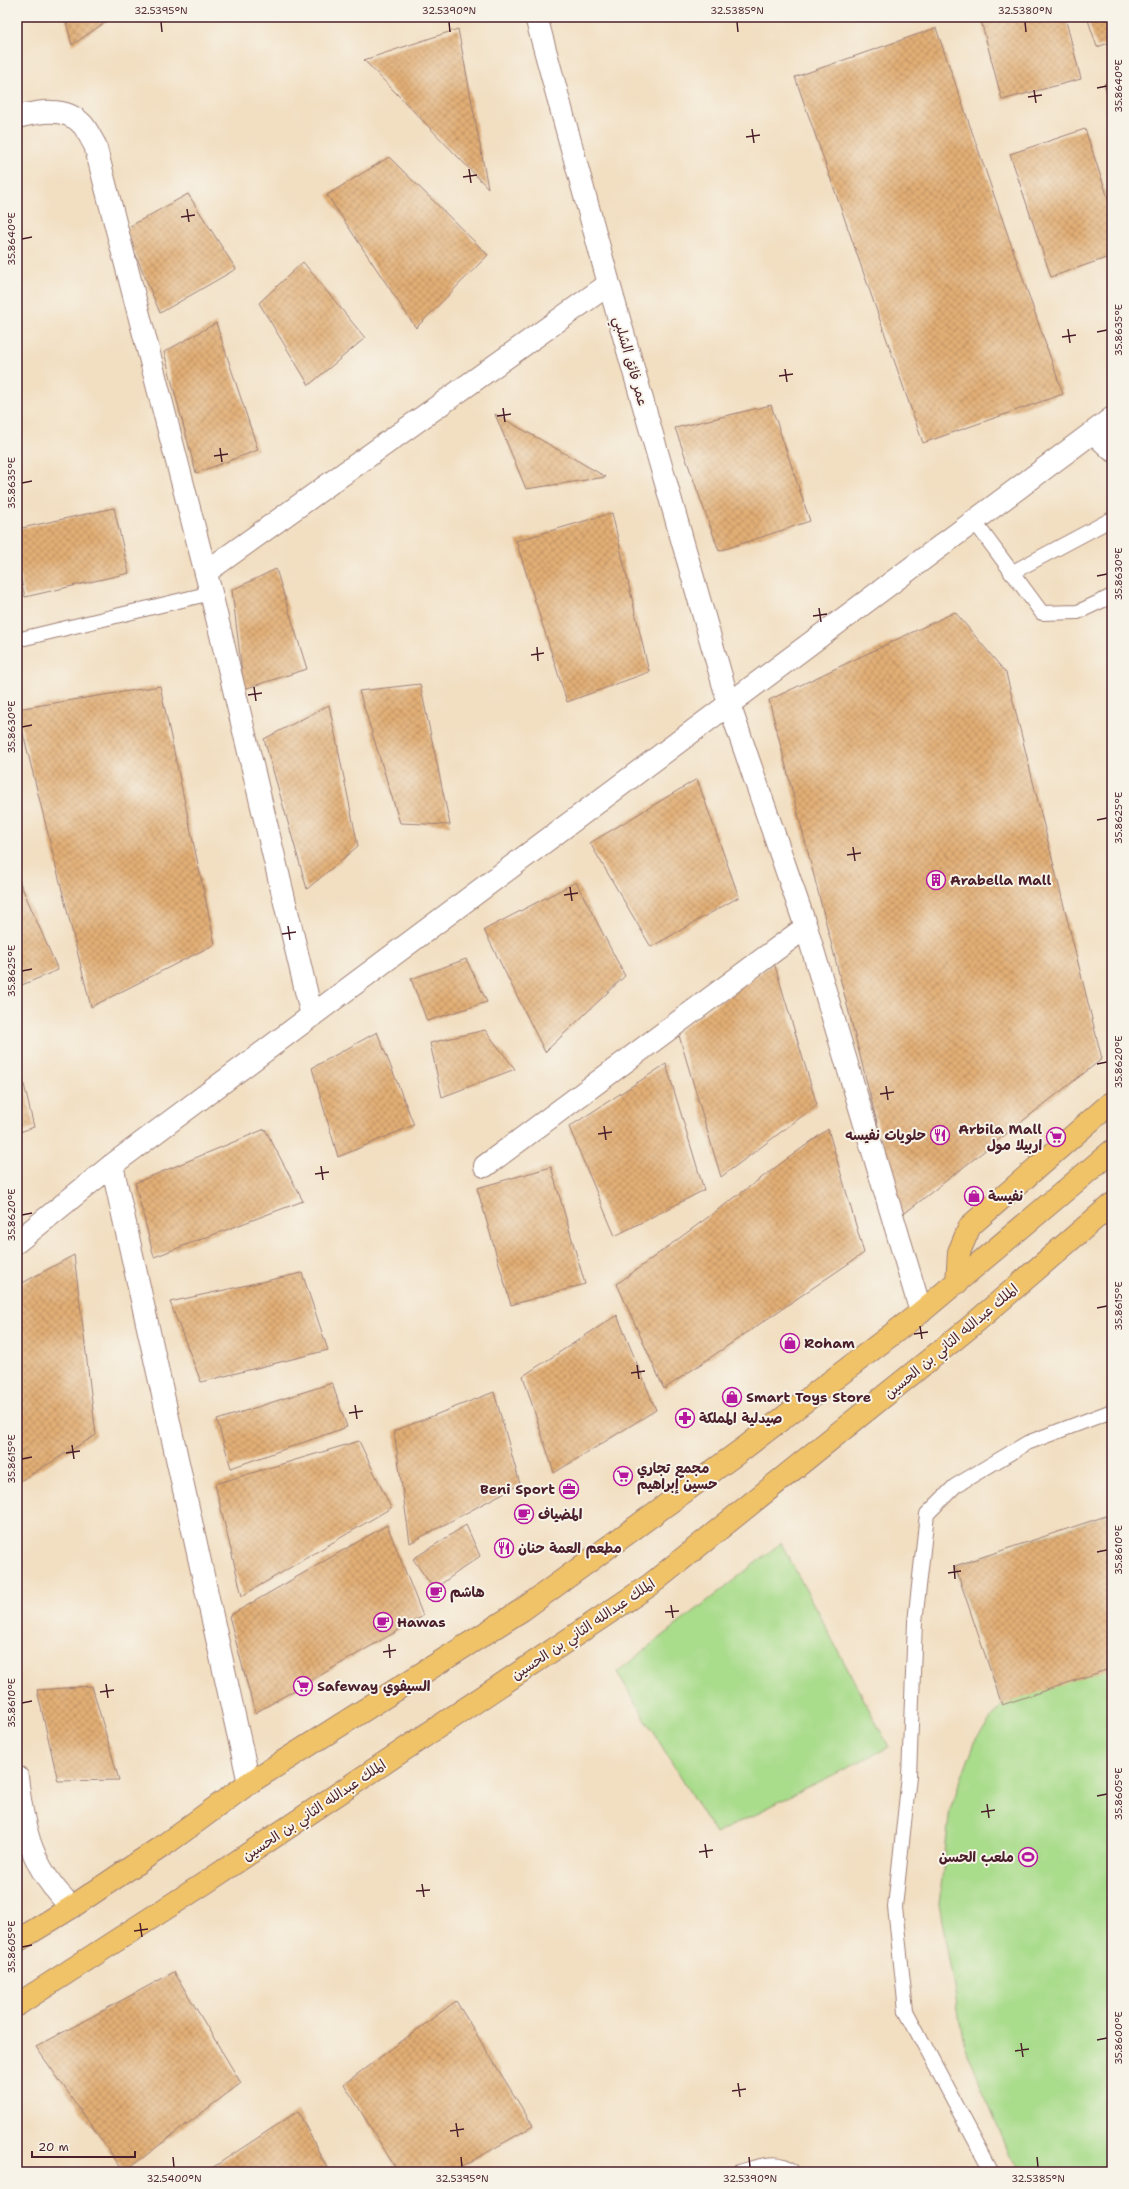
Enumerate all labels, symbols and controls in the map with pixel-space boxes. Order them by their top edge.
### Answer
text: 32.5395°N [134,4,188,17]
text: 32.5390°N [422,4,476,17]
text: 32.5385°N [710,4,764,17]
text: 32.5380°N [998,4,1052,17]
text: 35.8640°E [1112,59,1125,113]
text: 35.8640°E [5,212,18,266]
text: 35.8635°E [1112,304,1125,356]
street label: عمر فائق الشلبي [606,314,652,409]
text: 35.8635°E [5,457,18,509]
text: 35.8630°E [1112,547,1125,601]
text: 35.8630°E [5,700,18,754]
text: 35.8625°E [1112,792,1125,844]
building icon: Arabella Mall [925,869,947,891]
place label: Arabella Mall [950,871,1051,889]
text: 35.8625°E [5,945,18,997]
text: 35.8620°E [1112,1035,1125,1089]
place label: Arbila Mall اربيلا مول [958,1120,1042,1155]
restaurant icon: حلويات نفيسه [929,1124,951,1146]
place label: حلويات نفيسه [845,1126,926,1145]
supermarket icon: Arbila Mall اربيلا مول [1045,1126,1067,1148]
shop icon: نفيسة [963,1185,985,1207]
place label: نفيسة [988,1187,1023,1205]
text: 35.8620°E [5,1188,18,1242]
street label: الملك عبدالله الثاني بن الحسين [880,1280,1024,1405]
text: 35.8615°E [1112,1281,1125,1331]
shop icon: Roham [779,1332,801,1354]
place label: Roham [804,1334,855,1352]
shop icon: Smart Toys Store [721,1386,743,1408]
place label: Smart Toys Store [746,1388,871,1406]
pharmacy icon: صيدلية المملكة [674,1407,696,1429]
place label: صيدلية المملكة [699,1409,782,1427]
text: 35.8615°E [5,1434,18,1484]
place label: مجمع تجاري حسين إبراهيم [637,1459,717,1495]
supermarket icon: مجمع تجاري حسين إبراهيم [612,1465,634,1487]
office icon: Beni Sport [558,1478,580,1500]
place label: Beni Sport [480,1480,555,1498]
cafe icon: المضياف [513,1503,535,1525]
place label: المضياف [538,1505,583,1523]
text: 35.8610°E [1112,1525,1125,1575]
restaurant icon: مطعم العمة حنان [493,1537,515,1559]
place label: مطعم العمة حنان [518,1539,622,1559]
street label: الملك عبدالله الثاني بن الحسين [508,1574,660,1687]
cafe icon: هاشم [425,1581,447,1603]
place label: هاشم [450,1583,485,1603]
cafe icon: Hawas [372,1611,394,1633]
place label: Hawas [397,1613,446,1631]
supermarket icon: Safeway السيفوي [292,1675,314,1697]
place label: Safeway السيفوي [317,1677,431,1697]
text: 35.8610°E [5,1678,18,1728]
street label: الملك عبدالله الثاني بن الحسين [239,1755,391,1868]
text: 35.8605°E [1112,1768,1125,1820]
sports icon: ملعب الحسن [1017,1846,1039,1868]
place label: ملعب الحسن [939,1848,1014,1866]
text: 35.8605°E [5,1921,18,1973]
text: 35.8600°E [1112,2011,1125,2065]
scale bar [32,2133,135,2159]
text: 20 m [38,2139,69,2155]
text: 32.5400°N [146,2172,202,2185]
text: 32.5395°N [435,2172,489,2185]
text: 32.5390°N [723,2172,777,2185]
text: 32.5385°N [1011,2172,1065,2185]

